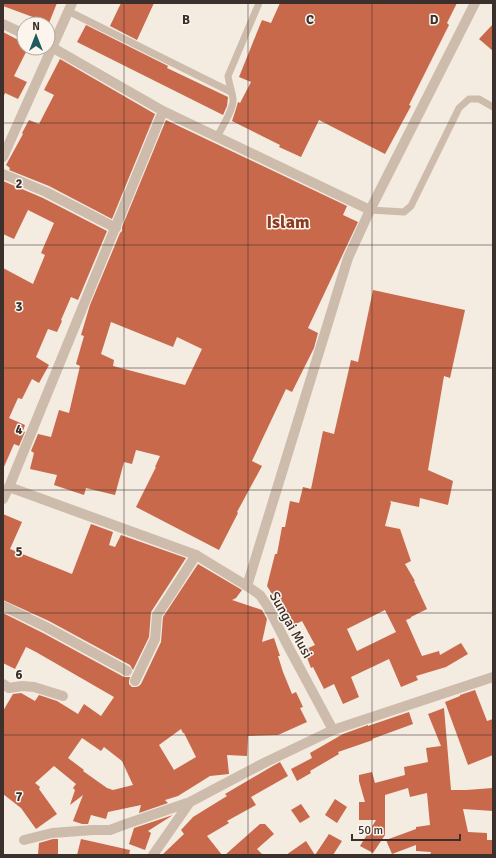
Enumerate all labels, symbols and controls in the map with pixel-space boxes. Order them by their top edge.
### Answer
text: B [182,12,190,28]
text: C [306,12,314,28]
text: D [430,12,439,28]
north arrow [16,16,56,56]
text: N [32,20,40,33]
text: 2 [15,176,23,192]
district label: Islam [266,211,310,233]
text: 3 [15,299,23,315]
text: 4 [15,422,23,438]
text: 5 [15,544,23,560]
street label: Sungai Musi [266,589,316,661]
text: 6 [15,667,23,683]
text: 7 [15,789,23,805]
scale bar [352,816,460,842]
text: 50 m [358,823,383,838]

